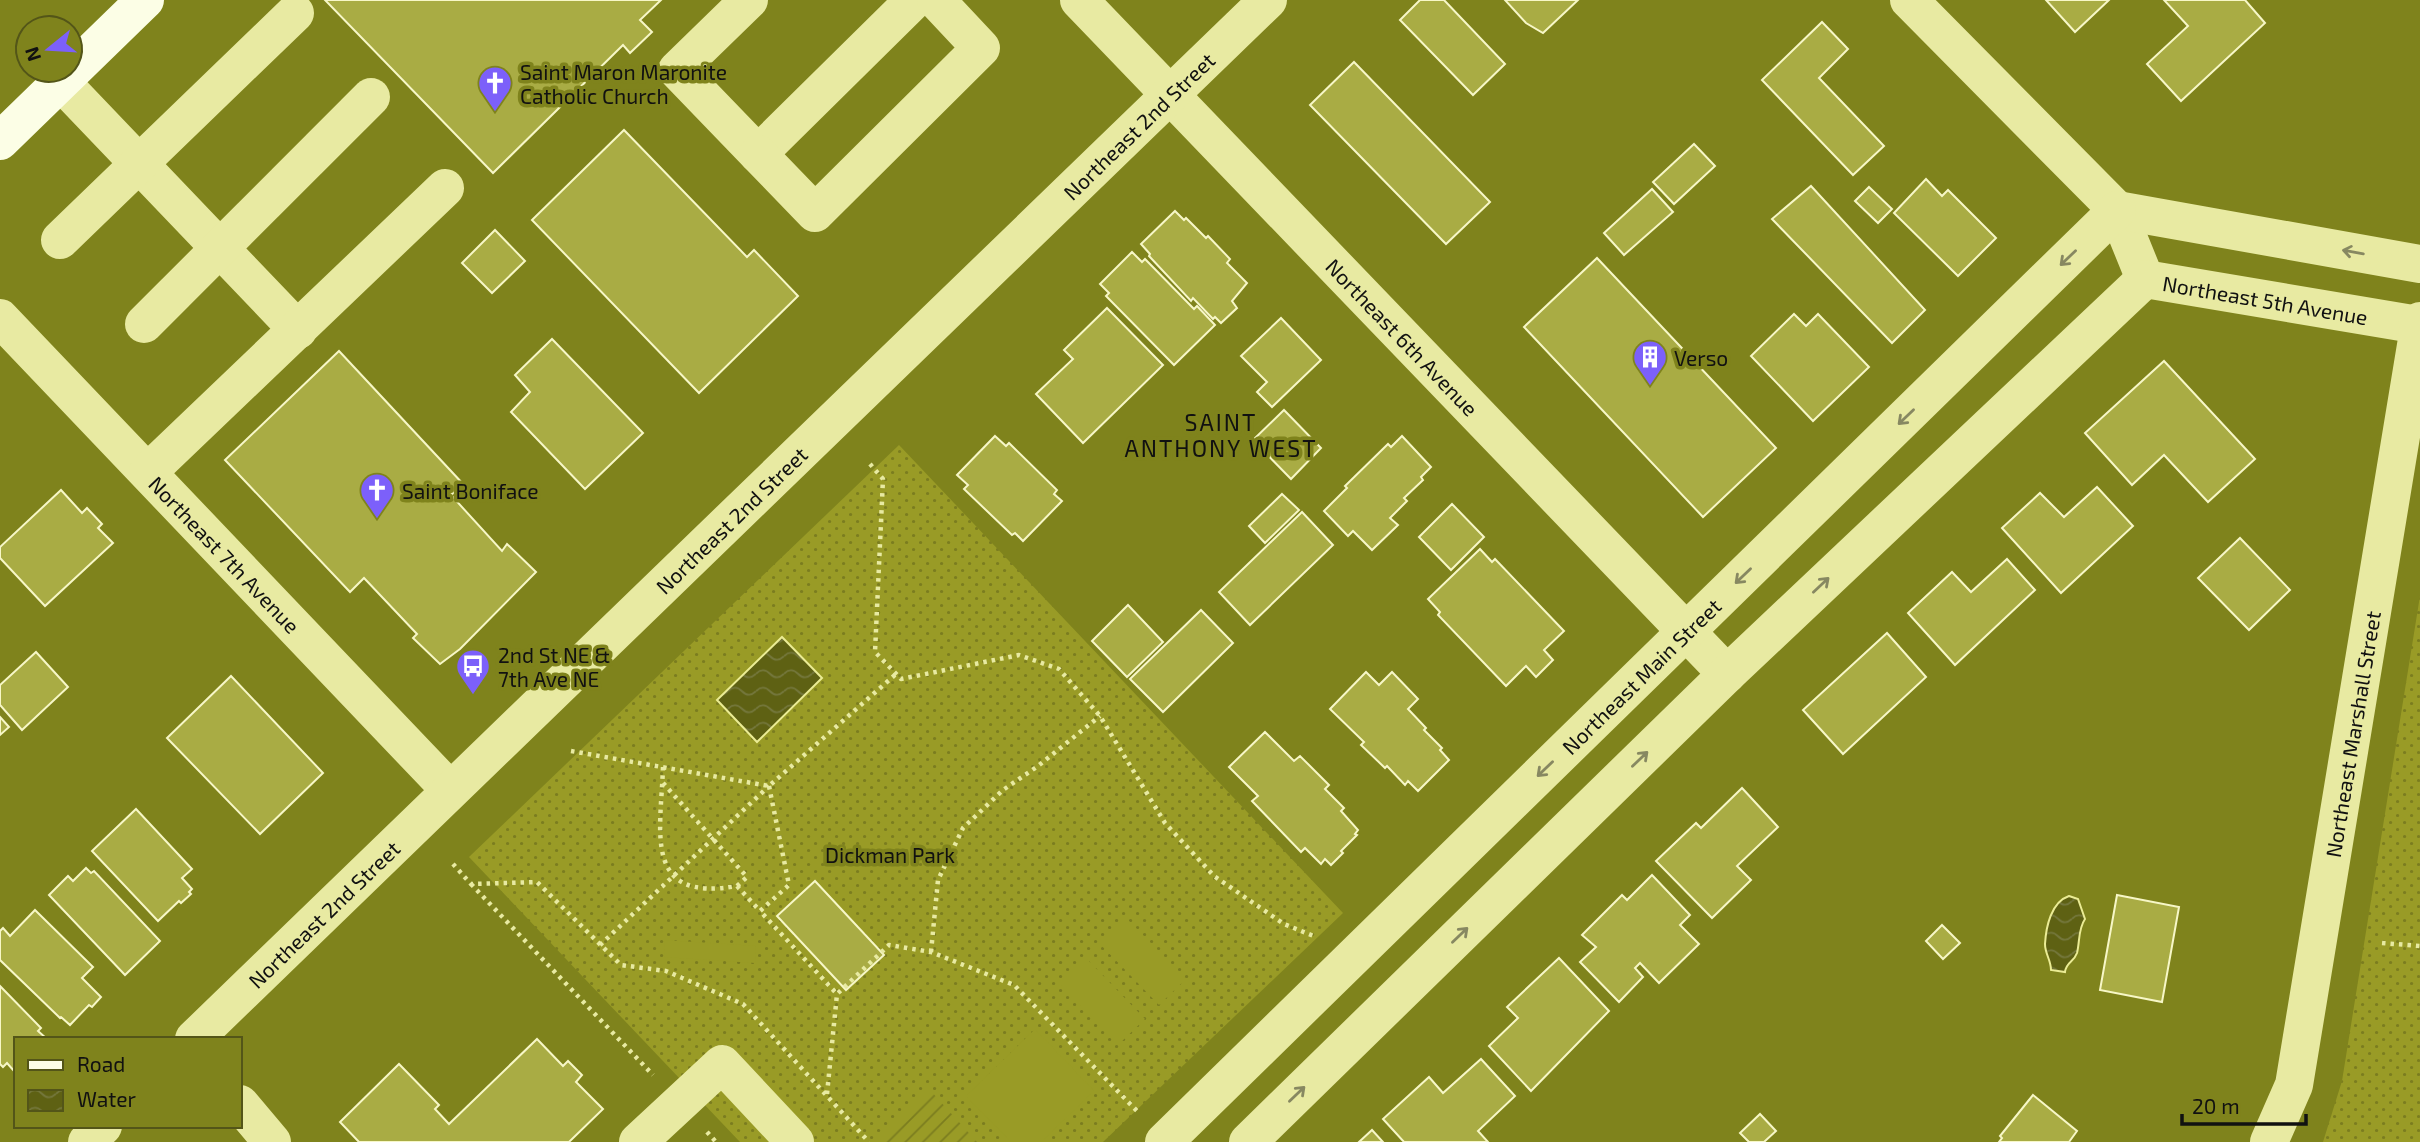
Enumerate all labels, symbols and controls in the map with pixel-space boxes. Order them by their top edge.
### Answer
north arrow [14,14,84,84]
text: N [19,44,45,64]
street label: Northeast 2nd Street [1058,47,1219,204]
place label: Saint Maron Maronite Catholic Church [520,59,727,108]
church icon: Saint Maron Maronite Catholic Church [476,64,514,113]
one-way arrow [2342,245,2365,258]
one-way arrow [2060,249,2077,266]
street label: Northeast 6th Avenue [1321,253,1484,420]
street label: Northeast 5th Avenue [2161,270,2370,329]
building icon: Verso [1631,338,1669,387]
place label: Verso [1674,345,1728,370]
district label: SAINT ANTHONY WEST [1124,408,1318,462]
one-way arrow [1897,409,1914,426]
street label: Northeast 2nd Street [650,441,812,598]
street label: Northeast 7th Avenue [144,470,305,638]
church icon: Saint Boniface [358,471,396,520]
place label: Saint Boniface [402,478,539,503]
one-way arrow [1735,568,1752,585]
one-way arrow [1813,576,1830,593]
street label: Northeast Main Street [1556,593,1725,759]
street label: Northeast Marshall Street [2319,609,2385,859]
place label: 2nd St NE & 7th Ave NE [498,642,611,691]
bus stop icon: 2nd St NE & 7th Ave NE [454,647,492,696]
one-way arrow [1631,751,1648,768]
one-way arrow [1536,760,1553,777]
street label: Northeast 2nd Street [243,835,404,993]
park label: Dickman Park [825,842,955,867]
one-way arrow [1451,927,1468,944]
legend [14,1037,242,1128]
text: Road [77,1051,125,1076]
scale bar [2182,1082,2306,1126]
text: Water [77,1086,136,1111]
one-way arrow [1288,1086,1305,1103]
text: 20 m [2192,1093,2240,1118]

